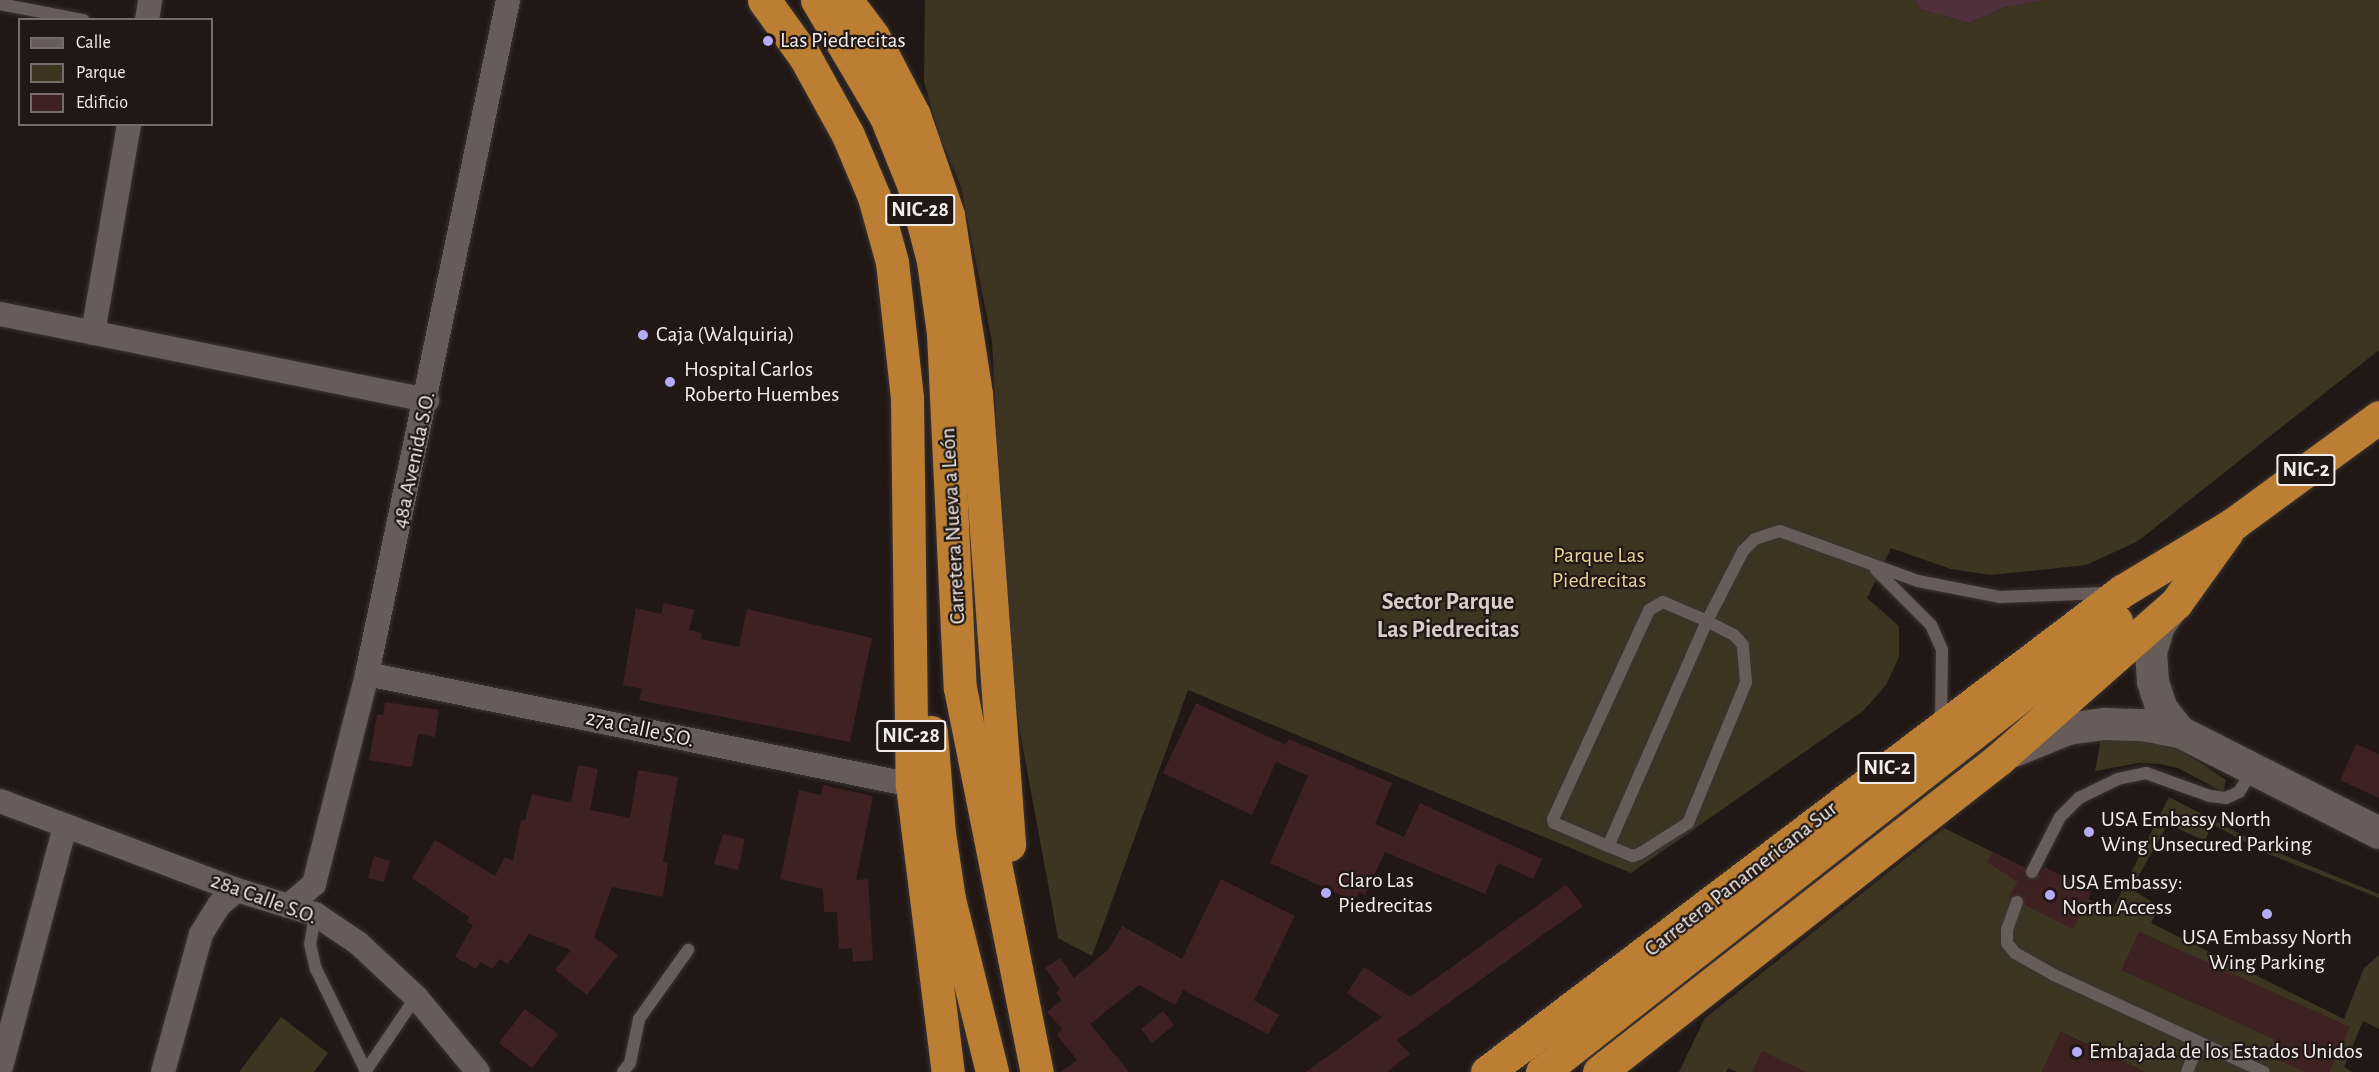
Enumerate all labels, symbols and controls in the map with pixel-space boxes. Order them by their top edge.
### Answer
legend [18,18,213,126]
place label: Las Piedrecitas [780,28,906,54]
text: Calle [76,34,111,52]
marker: Las Piedrecitas [761,34,775,48]
text: Parque [76,64,125,82]
text: Edificio [76,94,128,112]
road number: NIC-28 [884,192,956,228]
place label: Caja (Walquiria) [656,322,795,348]
marker: Caja (Walquiria) [634,326,652,344]
place label: Hospital Carlos Roberto Huembes [684,356,839,408]
marker: Hospital Carlos Roberto Huembes [661,373,679,391]
street label: 48a Avenida S.O. [387,389,441,531]
street label: Carretera Nueva a León [935,427,971,625]
road number: NIC-2 [2276,452,2336,488]
park label: Parque Las Piedrecitas [1552,542,1646,594]
district label: Sector Parque Las Piedrecitas [1377,589,1519,645]
street label: 27a Calle S.O. [583,705,697,753]
road number: NIC-28 [875,718,947,754]
road number: NIC-2 [1857,750,1917,786]
street label: Carretera Panamericana Sur [1639,796,1843,962]
place label: USA Embassy North Wing Unsecured Parking [2101,806,2312,858]
marker: USA Embassy North Wing Unsecured Parking [2082,825,2096,839]
place label: Claro Las Piedrecitas [1338,867,1433,918]
street label: 28a Calle S.O. [207,868,321,930]
place label: USA Embassy: North Access [2062,869,2183,920]
marker: Claro Las Piedrecitas [1319,886,1333,900]
marker: USA Embassy: North Access [2043,888,2057,902]
marker: USA Embassy North Wing Parking [2260,907,2274,921]
place label: USA Embassy North Wing Parking [2182,924,2352,975]
place label: Embajada de los Estados Unidos [2089,1039,2363,1065]
marker: Embajada de los Estados Unidos [2070,1045,2084,1059]

